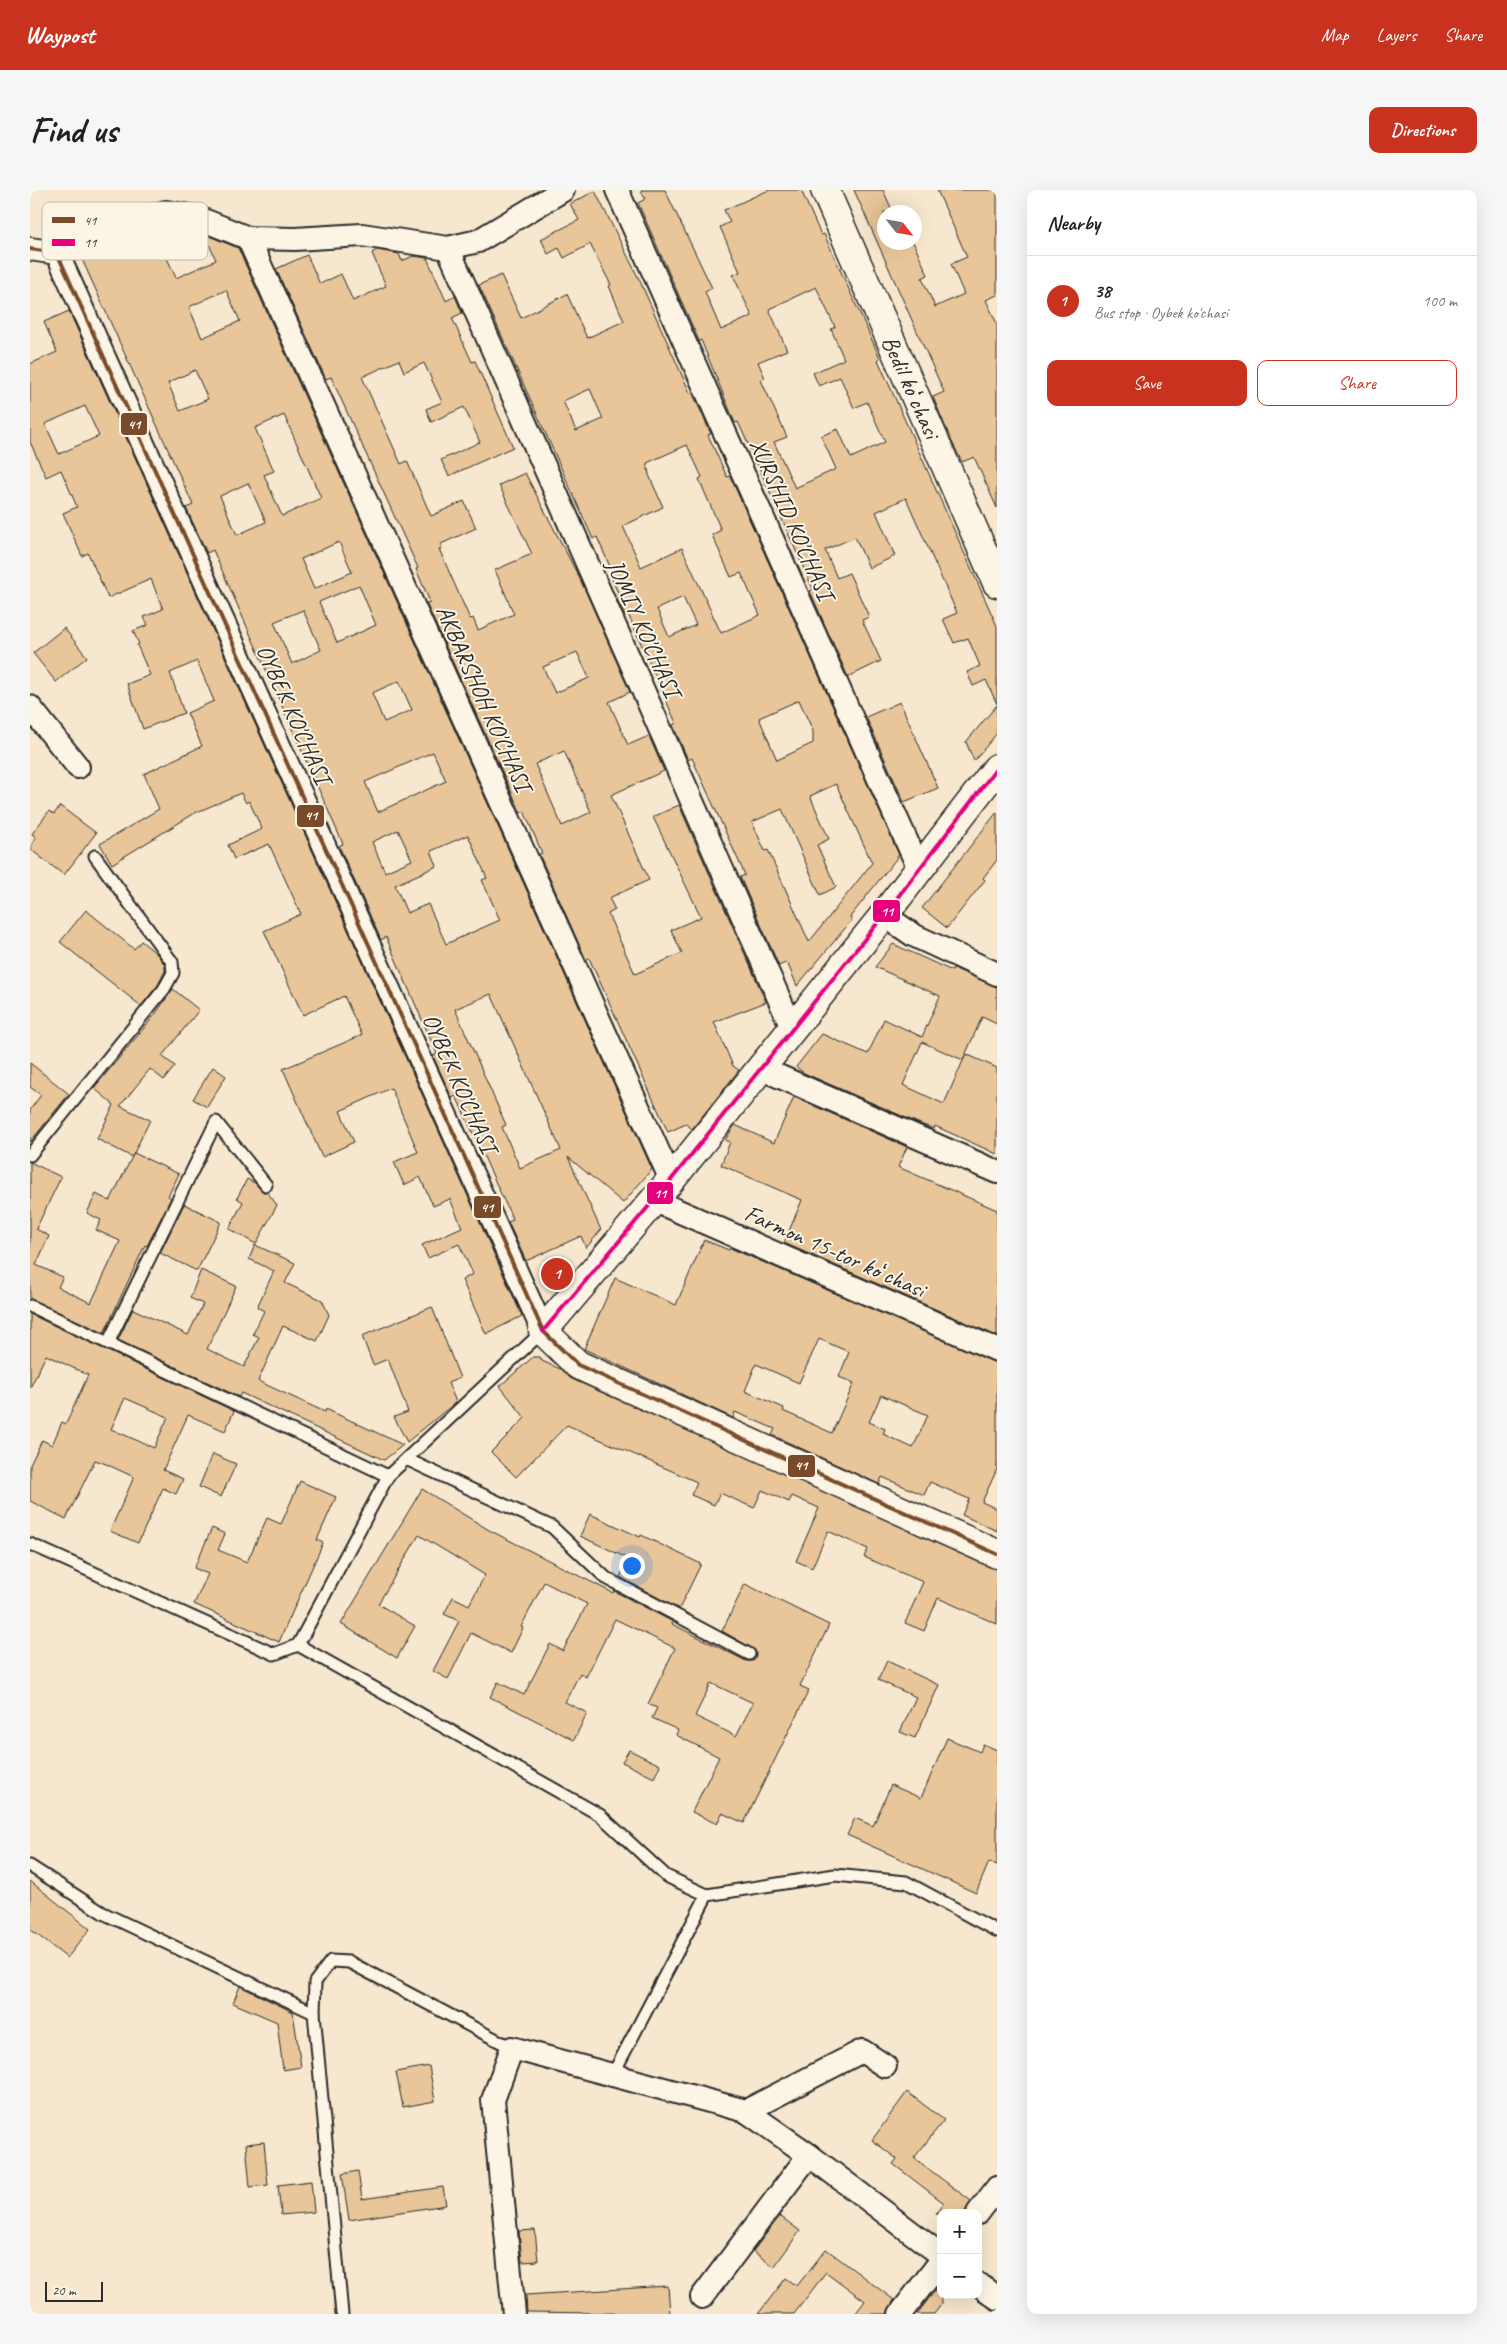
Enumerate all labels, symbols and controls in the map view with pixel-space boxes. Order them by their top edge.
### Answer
text: Waypost [25,20,95,50]
text: Map [1321,24,1349,46]
text: Layers [1377,24,1416,46]
text: Share [1444,24,1482,46]
button: Directions [1369,107,1477,153]
text: Find us [30,108,117,153]
legend [42,202,208,260]
north arrow [877,205,922,250]
text: Nearby [1047,210,1100,236]
text: 41 [84,212,97,229]
text: 11 [84,234,97,251]
text: 38 [1094,279,1111,303]
text: 1 [1059,291,1067,311]
text: 100 m [1423,291,1457,311]
text: Bus stop · Oybek ko'chasi [1094,303,1228,323]
street label: Bedil koʻchasi [875,331,948,445]
button: Save [1047,360,1247,406]
button: Share [1257,360,1457,406]
line badge: 41 [120,412,148,436]
text: 41 [128,416,142,433]
street label: XURSHID KO'CHASI [743,434,843,609]
street label: JOMIY KO'CHASI [600,553,690,707]
street label: AKBARSHOH KO'CHASI [429,600,541,801]
street label: OYBEK KO'CHASI [250,640,340,793]
line badge: 41 [296,804,325,828]
text: 41 [305,807,319,824]
line badge: 11 [872,899,901,923]
text: 11 [881,903,895,920]
street label: OYBEK KO'CHASI [416,1009,506,1162]
line badge: 11 [646,1181,674,1205]
text: 11 [654,1185,668,1202]
line badge: 41 [473,1195,502,1219]
street label: Farmon 15-tor koʻchasi [740,1198,932,1305]
text: 41 [481,1199,495,1216]
pin: 1 [541,1255,573,1293]
line badge: 41 [787,1454,816,1478]
text: 41 [795,1457,809,1474]
your location [619,1553,645,1579]
map controls [937,2209,982,2299]
button: + [937,2209,982,2254]
button: − [937,2254,982,2299]
scale bar [45,2279,102,2302]
text: 20 m [52,2282,76,2299]

